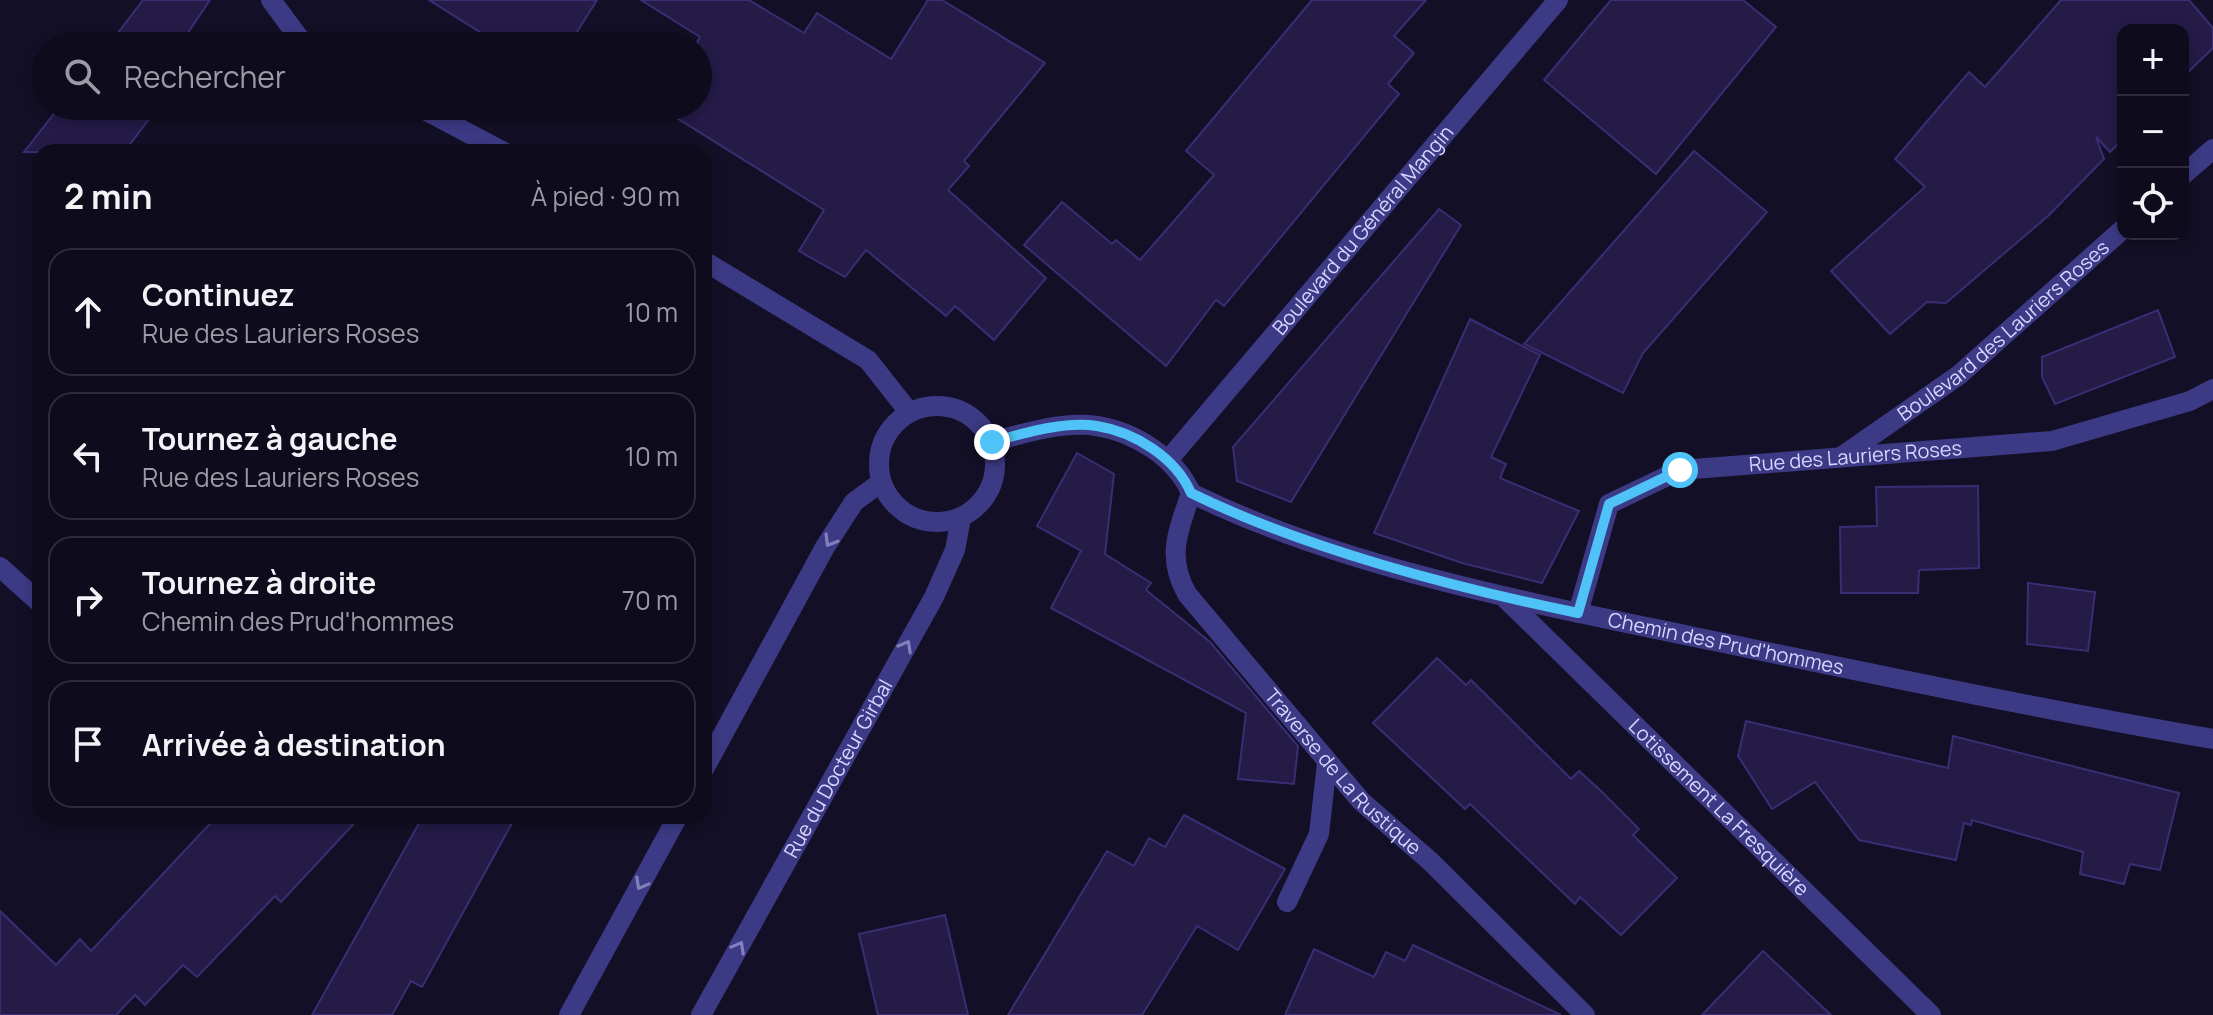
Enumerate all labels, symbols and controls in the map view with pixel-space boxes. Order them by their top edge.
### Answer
map controls [2117,24,2189,240]
button: + [2117,24,2189,96]
search box [32,32,712,120]
icon: search [60,54,104,98]
text: Rechercher [124,56,286,97]
button: − [2117,96,2189,168]
street label: Boulevard du Général Mangin [1266,119,1459,340]
button: locate [2117,168,2189,240]
text: 2 min [64,173,152,219]
text: À pied · 90 m [531,178,680,214]
street label: Boulevard des Lauriers Roses [1892,234,2115,427]
text: Continuez [142,274,294,315]
icon: ahead [66,290,110,334]
text: 10 m [625,294,678,330]
text: Rue des Lauriers Roses [142,315,419,351]
text: Tournez à gauche [142,418,398,459]
route end [974,424,1010,460]
icon: left [66,434,110,478]
street label: Rue des Lauriers Roses [1748,434,1963,478]
text: 10 m [625,438,678,474]
route start [1662,452,1698,488]
text: Rue des Lauriers Roses [142,459,419,495]
one-way arrow [824,532,839,547]
text: Tournez à droite [142,562,376,603]
icon: right [66,578,110,622]
text: 70 m [622,582,678,618]
text: Chemin des Prud'hommes [142,603,454,639]
street label: Chemin des Prud'hommes [1606,605,1846,681]
one-way arrow [896,640,912,655]
street label: Rue du Docteur Girbal [777,674,898,863]
street label: Traverse de La Rustique [1259,682,1427,861]
street label: Lotissement La Fresquière [1623,713,1816,902]
icon: arrive [66,722,110,766]
text: Arrivée à destination [142,724,445,765]
one-way arrow [635,876,651,890]
one-way arrow [729,941,745,956]

